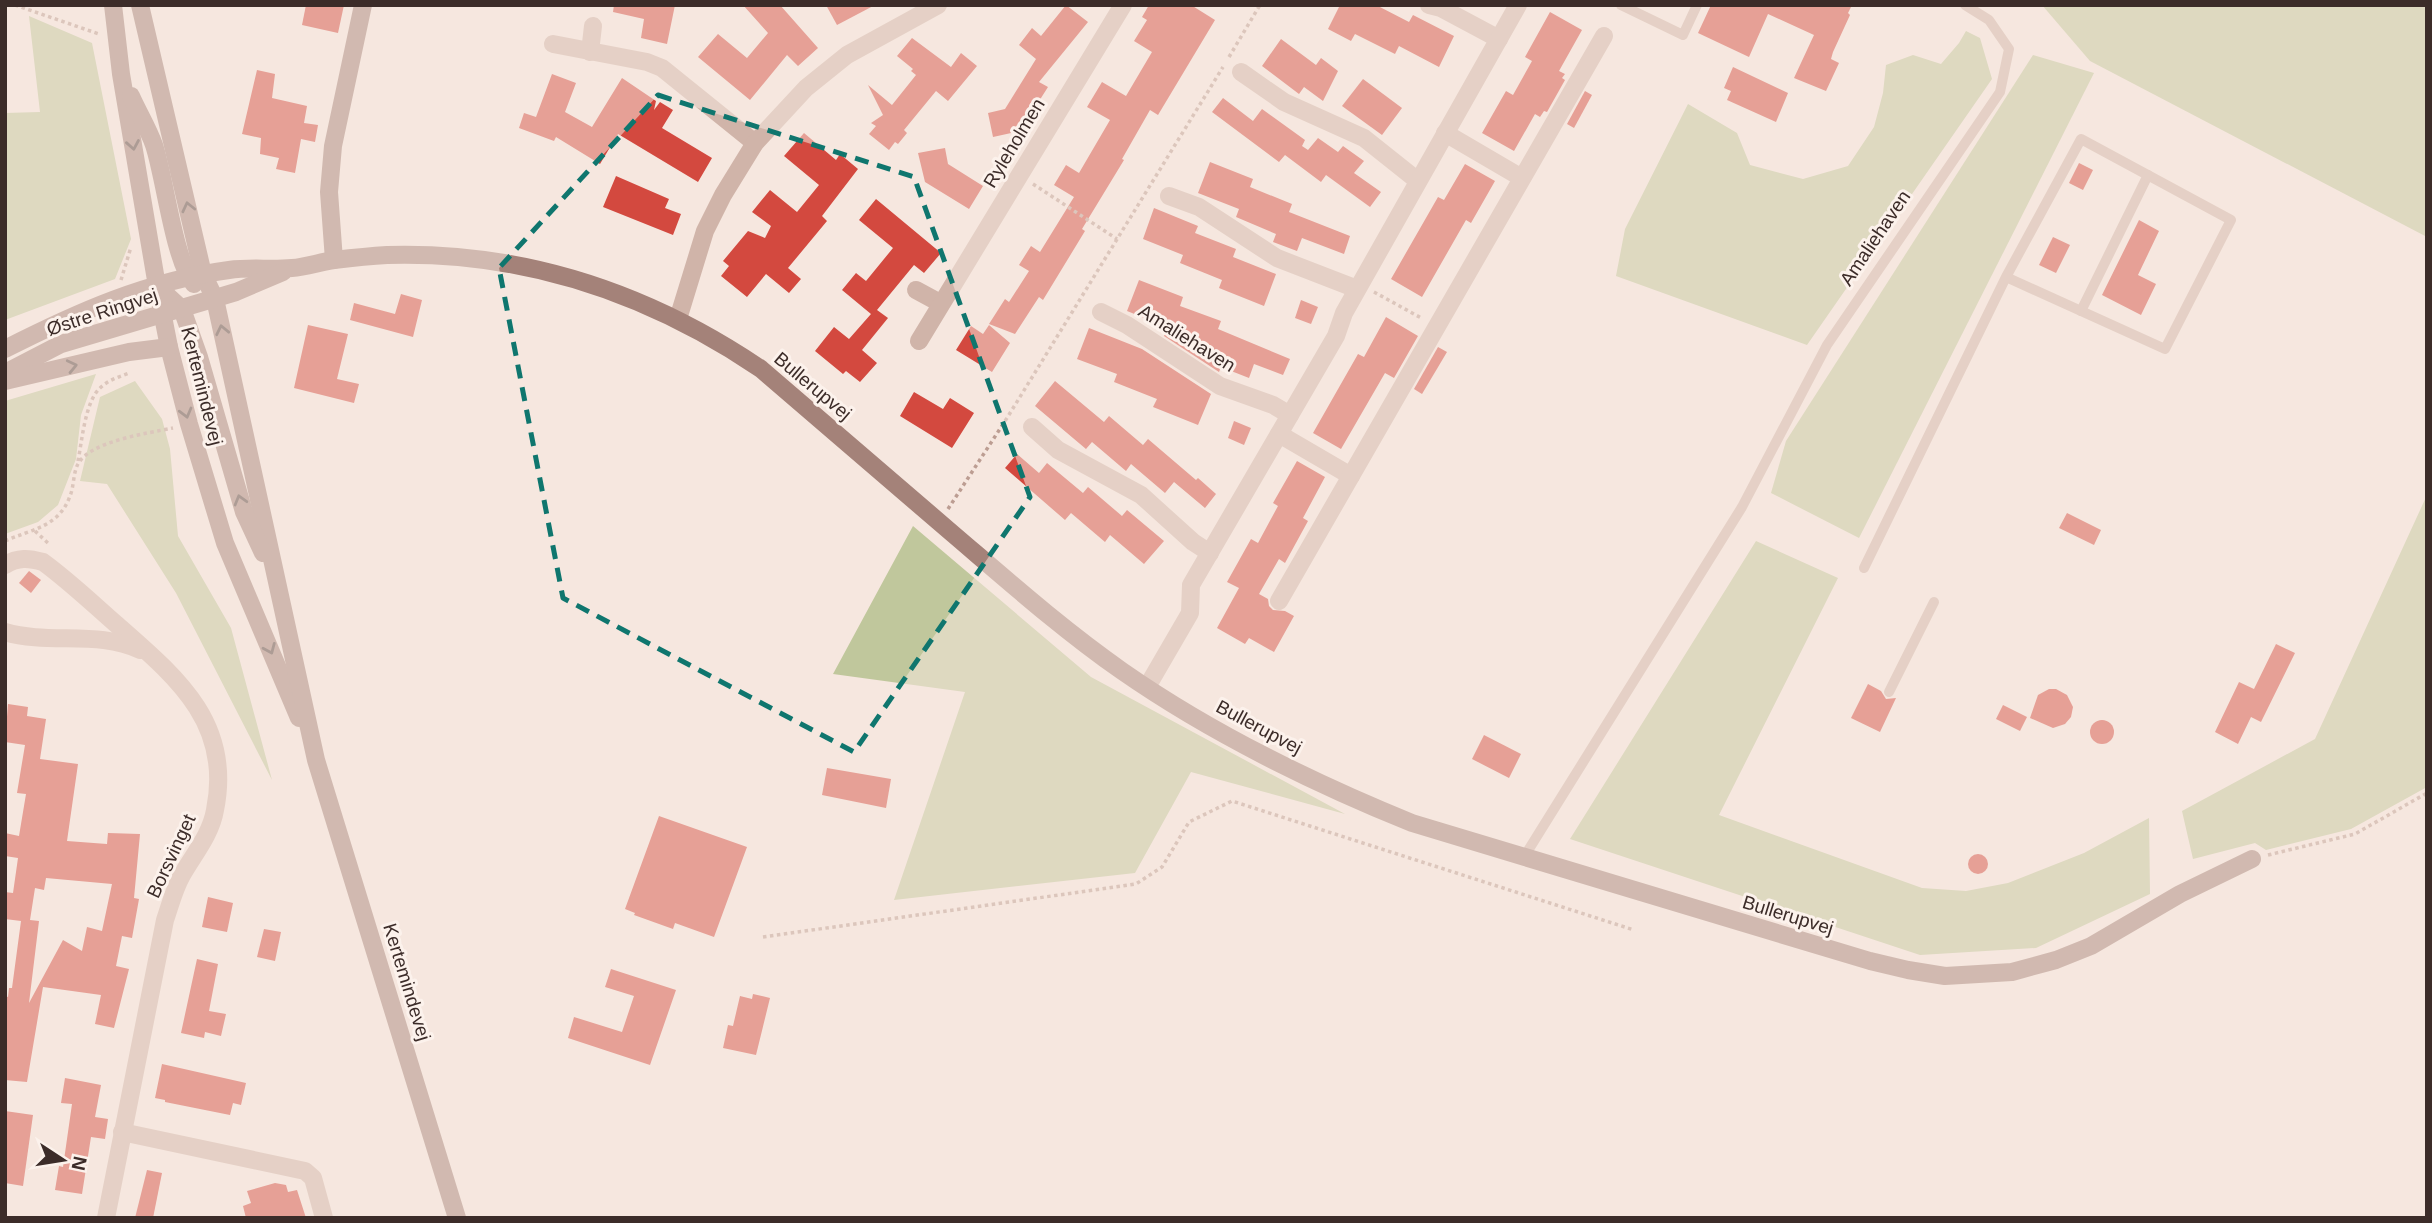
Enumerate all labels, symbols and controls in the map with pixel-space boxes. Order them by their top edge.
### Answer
street label: Ryleholmen [979,95,1049,191]
one-way arrow [125,140,140,151]
street label: Amaliehaven [1836,187,1914,289]
one-way arrow [182,201,196,213]
street label: Østre Ringvej [44,284,160,340]
street label: Amaliehaven [1135,300,1239,376]
one-way arrow [215,324,230,336]
street label: Kertemindevej [177,325,227,447]
street label: Bullerupvej [770,348,856,424]
one-way arrow [66,359,78,374]
one-way arrow [178,407,192,419]
one-way arrow [234,494,249,506]
one-way arrow [262,642,276,654]
street label: Bullerupvej [1213,696,1305,758]
street label: Borsvinget [143,810,200,901]
street label: Bullerupvej [1740,891,1836,939]
street label: Kertemindevej [379,921,435,1043]
north arrow [28,1125,98,1195]
text: N [67,1155,91,1172]

